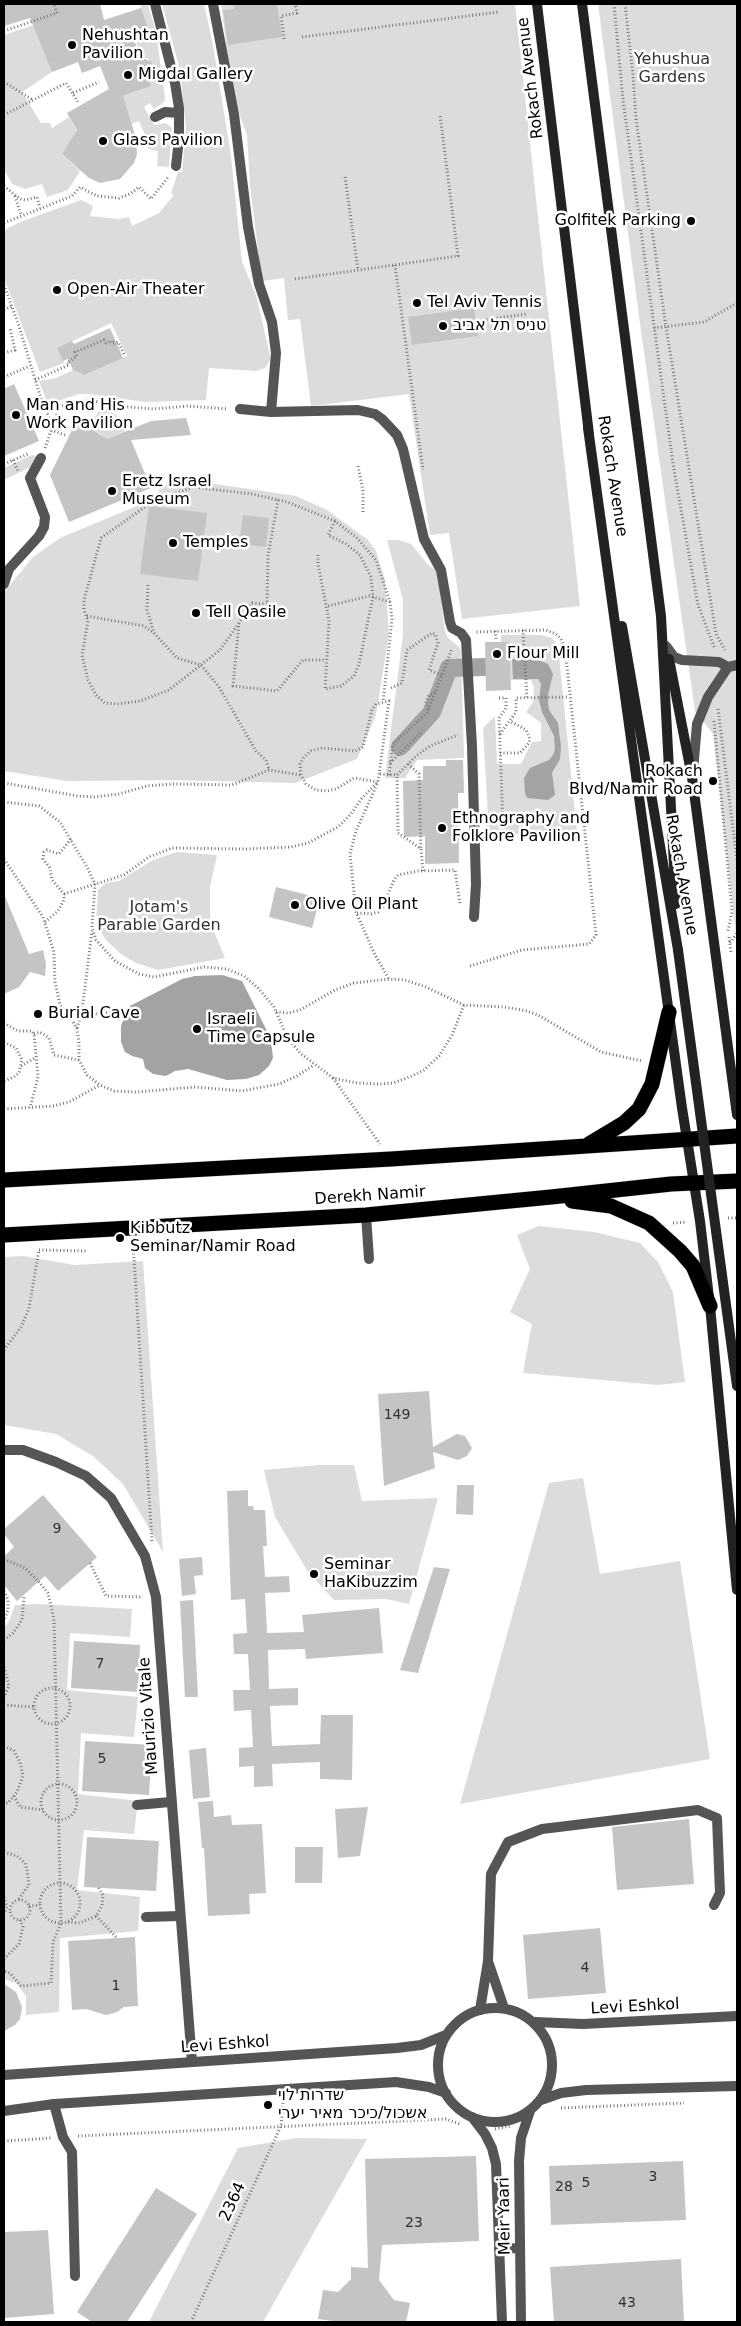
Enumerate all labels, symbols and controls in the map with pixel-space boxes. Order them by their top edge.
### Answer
street label: Rokach Avenue [514,16,548,140]
place label: Nehushtan Pavilion [82,26,169,64]
marker: Nehushtan Pavilion [66,39,78,51]
park label: Yehushua Gardens [634,50,710,88]
place label: Migdal Gallery [138,65,253,85]
marker: Migdal Gallery [122,69,134,81]
place label: Glass Pavilion [113,131,223,151]
marker: Glass Pavilion [97,135,109,147]
place label: Golfitek Parking [554,211,681,231]
marker: Golfitek Parking [685,215,697,227]
place label: Open-Air Theater [67,280,204,300]
marker: Open-Air Theater [51,284,63,296]
place label: Tel Aviv Tennis [427,293,542,313]
marker: Tel Aviv Tennis [411,297,423,309]
place label: טניס תל אביב [453,316,546,336]
marker: טניס תל אביב [437,320,449,332]
place label: Man and His Work Pavilion [26,396,133,434]
marker: Man and His Work Pavilion [10,409,22,421]
street label: Rokach Avenue [593,414,631,538]
place label: Eretz Israel Museum [122,472,212,510]
marker: Eretz Israel Museum [106,485,118,497]
place label: Temples [183,533,248,553]
marker: Temples [167,537,179,549]
place label: Tell Qasile [206,603,286,623]
marker: Tell Qasile [190,607,202,619]
place label: Flour Mill [507,644,579,664]
marker: Flour Mill [491,648,503,660]
place label: Rokach Blvd/Namir Road [569,762,703,800]
marker: Rokach Blvd/Namir Road [707,775,719,787]
place label: Ethnography and Folklore Pavilion [452,809,590,847]
street label: Rokach Avenue [661,813,701,937]
marker: Ethnography and Folklore Pavilion [436,822,448,834]
place label: Olive Oil Plant [305,895,418,915]
park label: Jotam's Parable Garden [97,898,221,936]
marker: Olive Oil Plant [289,899,301,911]
place label: Burial Cave [48,1004,140,1024]
marker: Burial Cave [32,1008,44,1020]
place label: Israeli Time Capsule [207,1010,315,1048]
marker: Israeli Time Capsule [191,1023,203,1035]
street label: Derekh Namir [314,1183,426,1209]
place label: Kibbutz Seminar/Namir Road [130,1219,296,1257]
marker: Kibbutz Seminar/Namir Road [114,1232,126,1244]
house number: 149 [384,1407,410,1423]
house number: 9 [53,1521,61,1537]
place label: Seminar HaKibuzzim [324,1555,418,1593]
marker: Seminar HaKibuzzim [308,1568,320,1580]
house number: 7 [96,1656,104,1672]
street label: Maurizio Vitale [135,1657,163,1775]
house number: 5 [98,1751,106,1767]
house number: 4 [581,1960,589,1976]
house number: 1 [112,1978,120,1994]
street label: Levi Eshkol [590,1995,680,2019]
street label: Levi Eshkol [180,2032,270,2058]
place label: שדרות לוי אשכול/כיכר מאיר יערי [278,2086,427,2124]
marker: שדרות לוי אשכול/כיכר מאיר יערי [262,2099,274,2111]
house number: 3 [649,2169,657,2185]
house number: 5 [582,2175,590,2191]
street label: Meir Yaari [495,2177,515,2255]
street label: 2364 [216,2179,250,2225]
house number: 28 [555,2179,573,2195]
house number: 23 [405,2215,423,2231]
house number: 43 [618,2295,636,2311]

